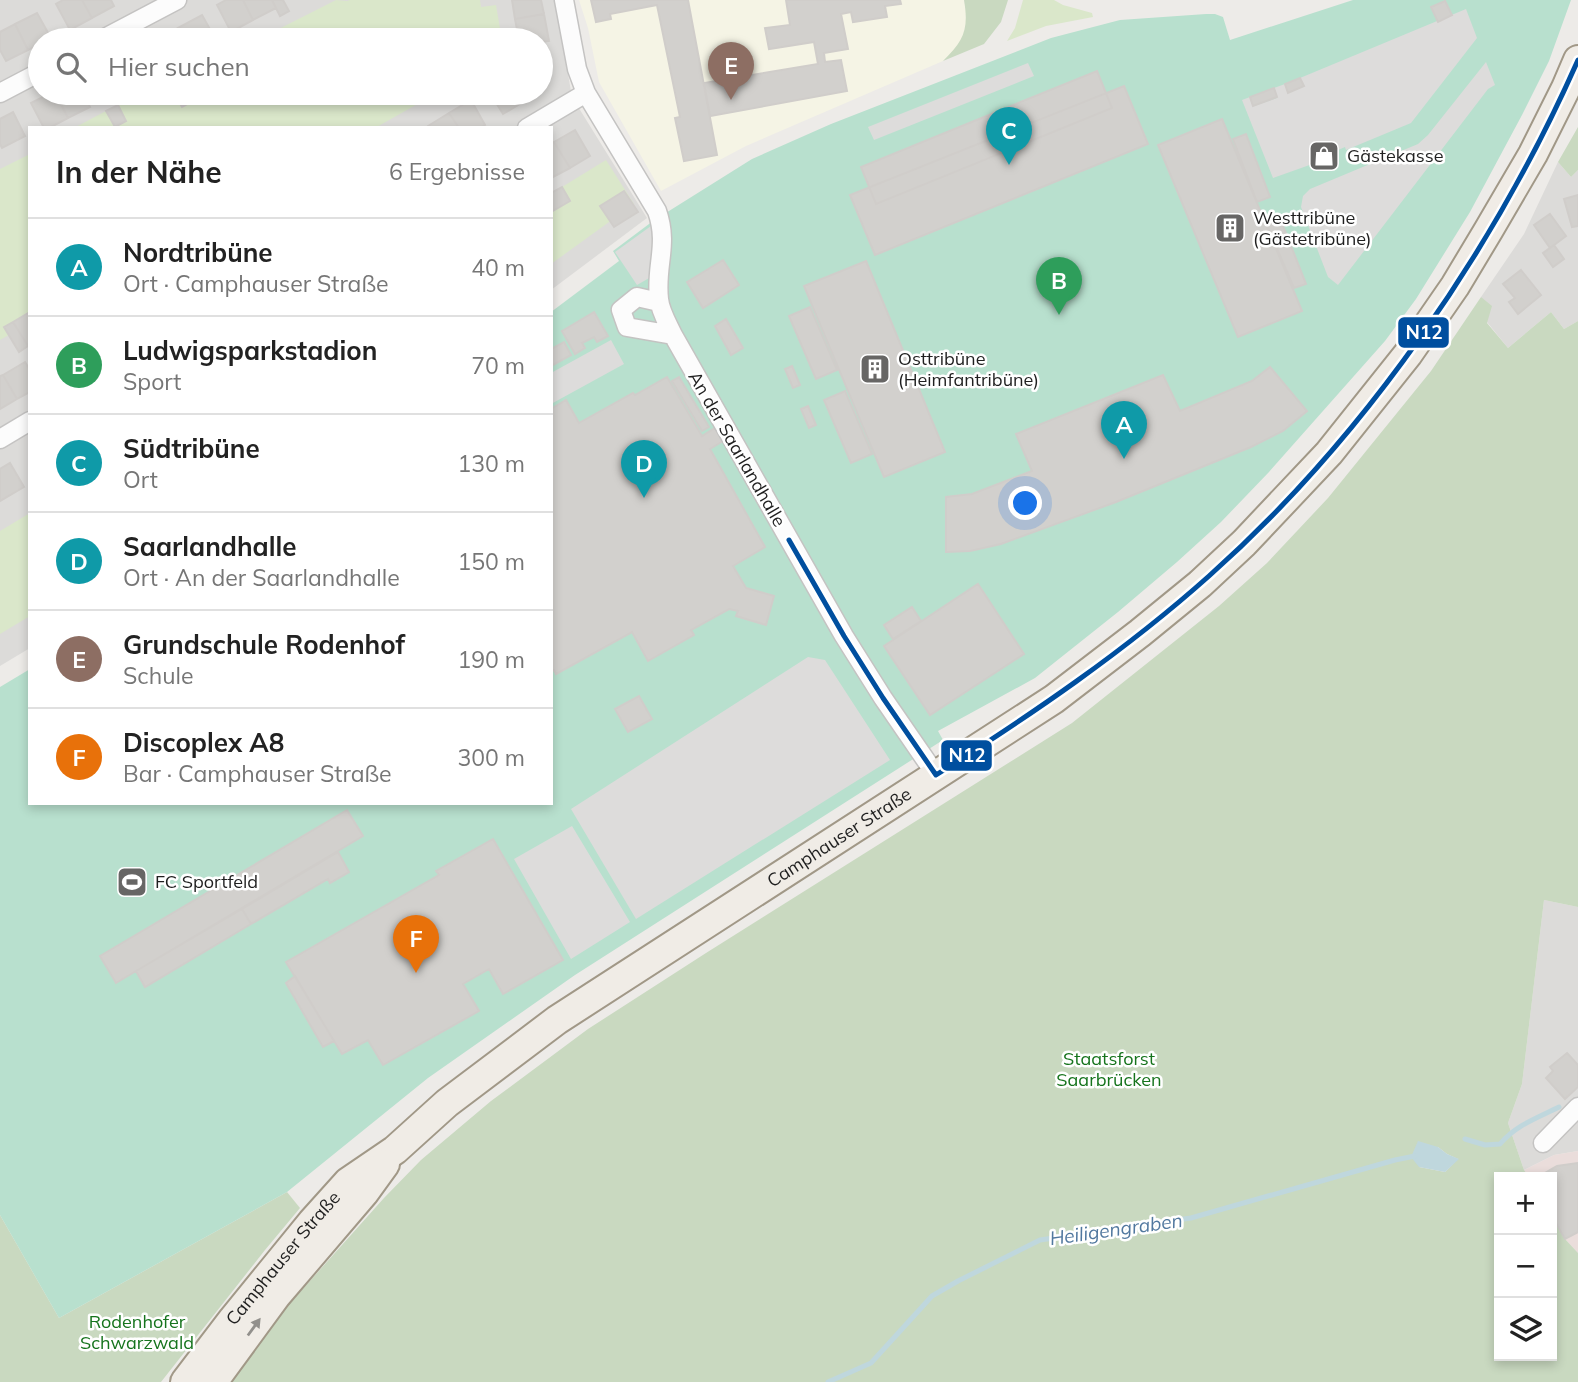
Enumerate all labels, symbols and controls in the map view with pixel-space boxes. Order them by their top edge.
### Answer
search box [28,28,553,105]
pin: E [708,42,754,100]
icon: search [52,48,90,86]
text: Hier suchen [108,50,250,83]
pin: C [986,107,1032,165]
shop icon: Gästekasse [1307,139,1341,173]
place label: Gästekasse [1347,144,1443,167]
text: In der Nähe [56,153,222,191]
text: 6 Ergebnisse [389,157,525,186]
place label: Westtribüne (Gästetribüne) [1253,206,1372,250]
building icon: Westtribüne (Gästetribüne) [1213,211,1247,245]
text: Nordtribüne [123,236,273,269]
text: A [70,253,88,282]
text: 40 m [471,253,525,282]
pin: B [1036,257,1082,315]
text: Ort · Camphauser Straße [123,269,389,298]
line badge: N12 [1397,316,1450,349]
text: N12 [1405,320,1443,344]
text: Ludwigsparkstadion [123,334,377,367]
place label: Osttribüne (Heimfantribüne) [898,347,1039,391]
text: B [71,351,87,380]
text: 70 m [471,351,525,380]
building icon: Osttribüne (Heimfantribüne) [858,352,892,386]
text: Sport [123,367,181,396]
street label: An der Saarlandhalle [684,367,791,531]
pin: A [1101,401,1147,459]
text: Südtribüne [123,432,260,465]
pin: D [621,440,667,498]
text: C [71,449,87,478]
text: 130 m [457,449,525,478]
text: Ort [123,465,158,494]
your location [1008,486,1042,520]
text: Saarlandhalle [123,530,297,563]
text: D [70,547,88,576]
text: 150 m [457,547,525,576]
text: Ort · An der Saarlandhalle [123,563,400,592]
text: Grundschule Rodenhof [123,628,405,661]
text: E [72,645,86,674]
text: 190 m [457,645,525,674]
text: Schule [123,661,193,690]
text: Discoplex A8 [123,726,284,759]
line badge: N12 [940,739,993,772]
text: F [72,743,86,772]
text: 300 m [457,743,525,772]
text: N12 [948,743,986,767]
text: Bar · Camphauser Straße [123,759,392,788]
street label: Camphauser Straße [763,782,916,892]
sports icon: FC Sportfeld [115,865,149,899]
place label: FC Sportfeld [155,870,258,893]
pin: F [393,915,439,973]
park label: Staatsforst Saarbrücken [1056,1047,1162,1091]
map controls [1494,1172,1557,1361]
button: + [1494,1172,1557,1235]
street label: Camphauser Straße [221,1186,345,1330]
water label: Heiligengraben [1048,1208,1184,1250]
button: − [1494,1235,1557,1298]
button: layers [1494,1298,1557,1361]
park label: Rodenhofer Schwarzwald [80,1310,194,1354]
one-way arrow [246,1318,260,1336]

